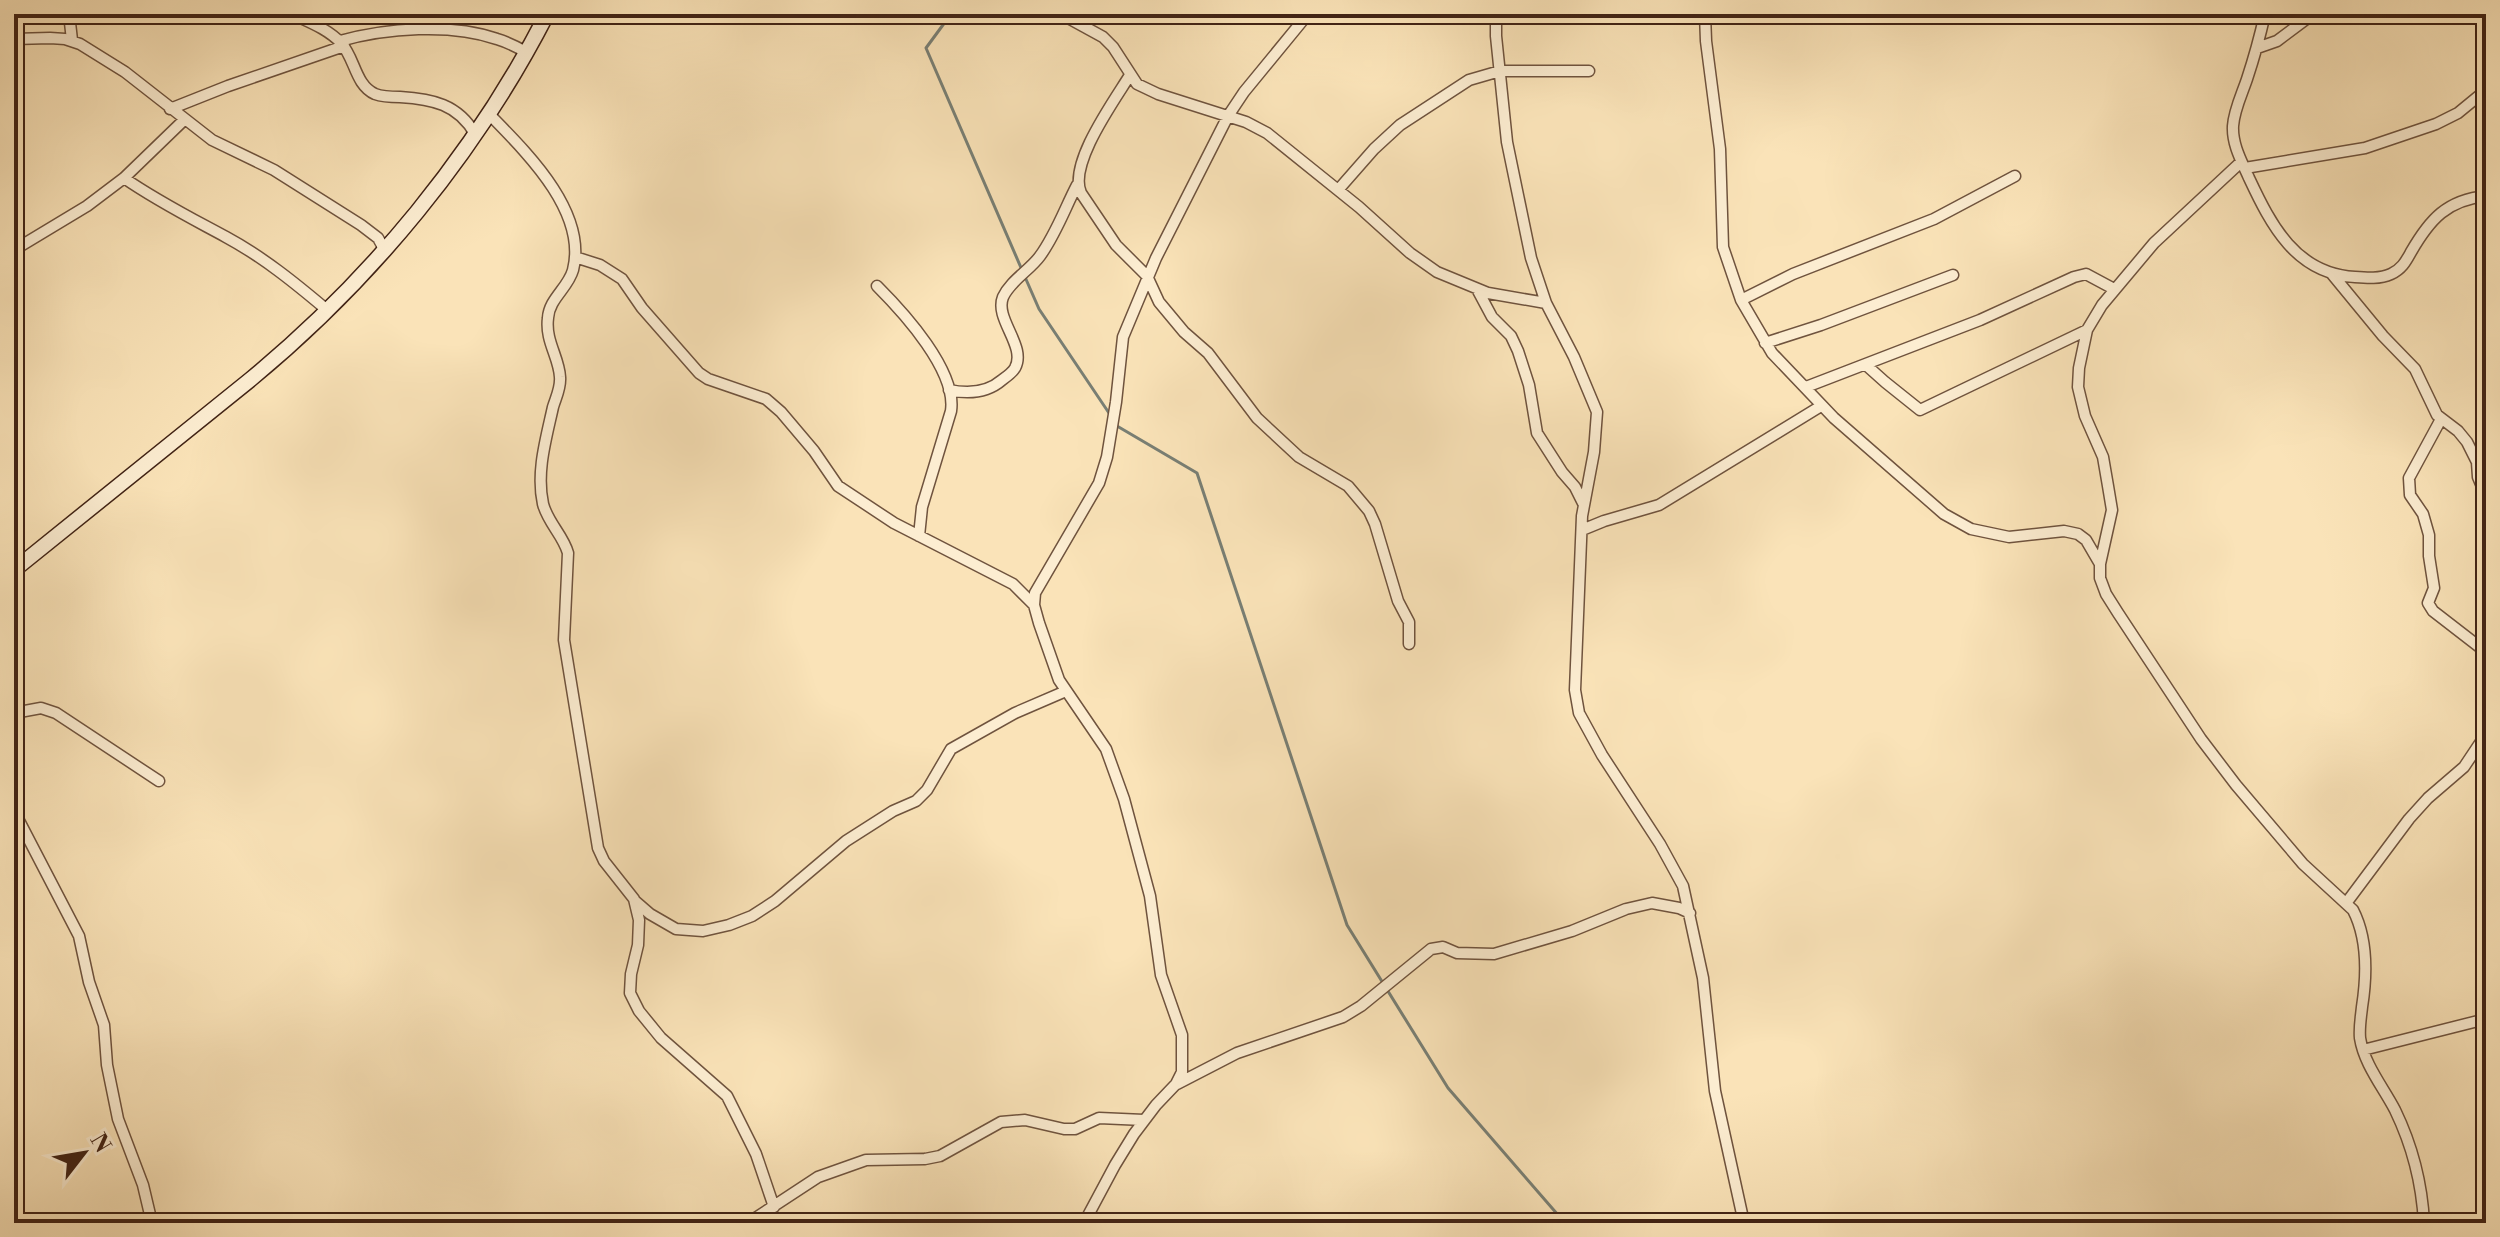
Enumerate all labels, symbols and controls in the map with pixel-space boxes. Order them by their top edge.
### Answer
north arrow [44,1113,124,1193]
text: N [84,1129,116,1158]

